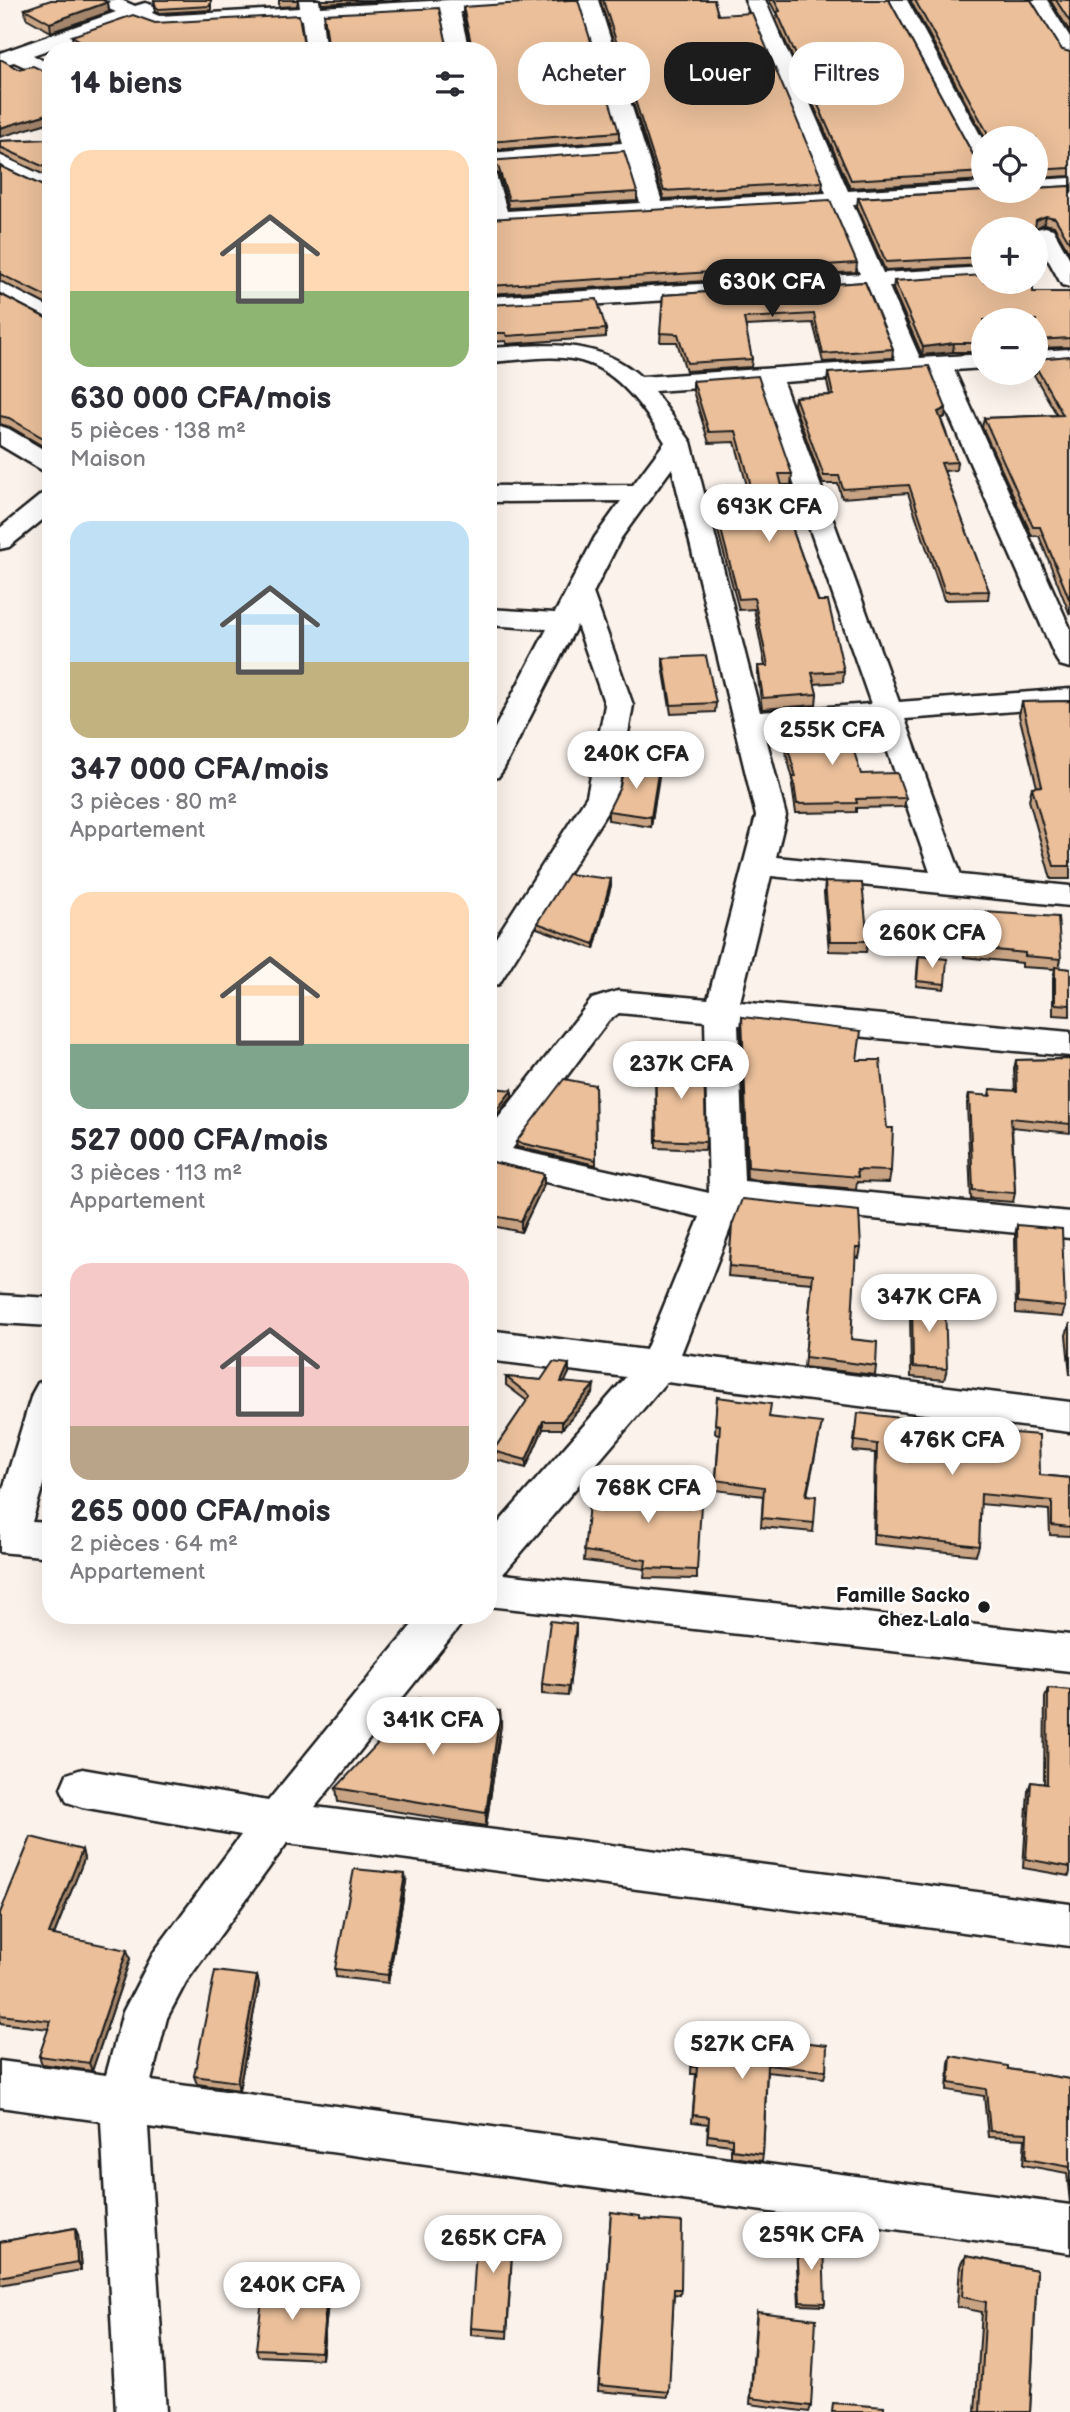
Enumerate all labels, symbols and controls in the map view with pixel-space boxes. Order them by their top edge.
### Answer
chip: Acheter [518,42,650,105]
chip: Louer [664,42,775,105]
chip: Filtres [789,42,904,105]
icon: filters [431,65,469,103]
text: 14 biens [70,66,182,102]
map controls [971,126,1048,385]
button: locate [971,126,1048,203]
icon: home [207,196,333,322]
button: + [971,217,1048,294]
pin: 630K CFA [700,260,844,319]
text: 630K CFA [719,268,825,296]
button: − [971,308,1048,385]
text: 630 000 CFA/mois [70,381,331,417]
text: 5 pièces · 138 m² [70,417,246,445]
text: Maison [70,445,146,473]
pin: 693K CFA [697,484,841,544]
text: 693K CFA [716,493,822,521]
icon: home [207,567,333,693]
pin: 255K CFA [760,708,904,767]
text: 255K CFA [780,716,884,744]
pin: 240K CFA [564,732,708,791]
text: 240K CFA [583,740,689,768]
text: 347 000 CFA/mois [70,752,329,788]
text: 3 pièces · 80 m² [70,788,237,816]
text: Appartement [70,816,205,844]
pin: 260K CFA [860,911,1004,970]
text: 260K CFA [879,919,985,947]
icon: home [207,938,333,1064]
pin: 237K CFA [609,1042,753,1101]
text: 237K CFA [629,1050,733,1078]
text: 527 000 CFA/mois [70,1123,328,1159]
text: 3 pièces · 113 m² [70,1159,242,1187]
text: Appartement [70,1187,205,1215]
pin: 347K CFA [857,1274,1001,1334]
text: 347K CFA [877,1283,981,1311]
icon: home [207,1309,333,1435]
pin: 476K CFA [880,1418,1024,1477]
text: 476K CFA [900,1426,1004,1454]
pin: 768K CFA [576,1466,720,1525]
text: 768K CFA [596,1474,700,1502]
text: 265 000 CFA/mois [70,1494,330,1530]
text: 2 pièces · 64 m² [70,1530,238,1558]
text: Appartement [70,1558,205,1586]
place label: Famille Sacko chez Lala [836,1583,970,1632]
marker: Famille Sacko chez Lala [976,1599,992,1615]
pin: 341K CFA [361,1698,505,1757]
text: 341K CFA [383,1706,483,1734]
pin: 527K CFA [670,2022,814,2081]
text: 527K CFA [690,2030,794,2058]
pin: 259K CFA [739,2212,883,2272]
pin: 265K CFA [421,2216,565,2275]
text: 259K CFA [758,2221,864,2249]
text: 265K CFA [440,2224,546,2252]
pin: 240K CFA [220,2262,364,2322]
text: 240K CFA [239,2271,345,2299]

